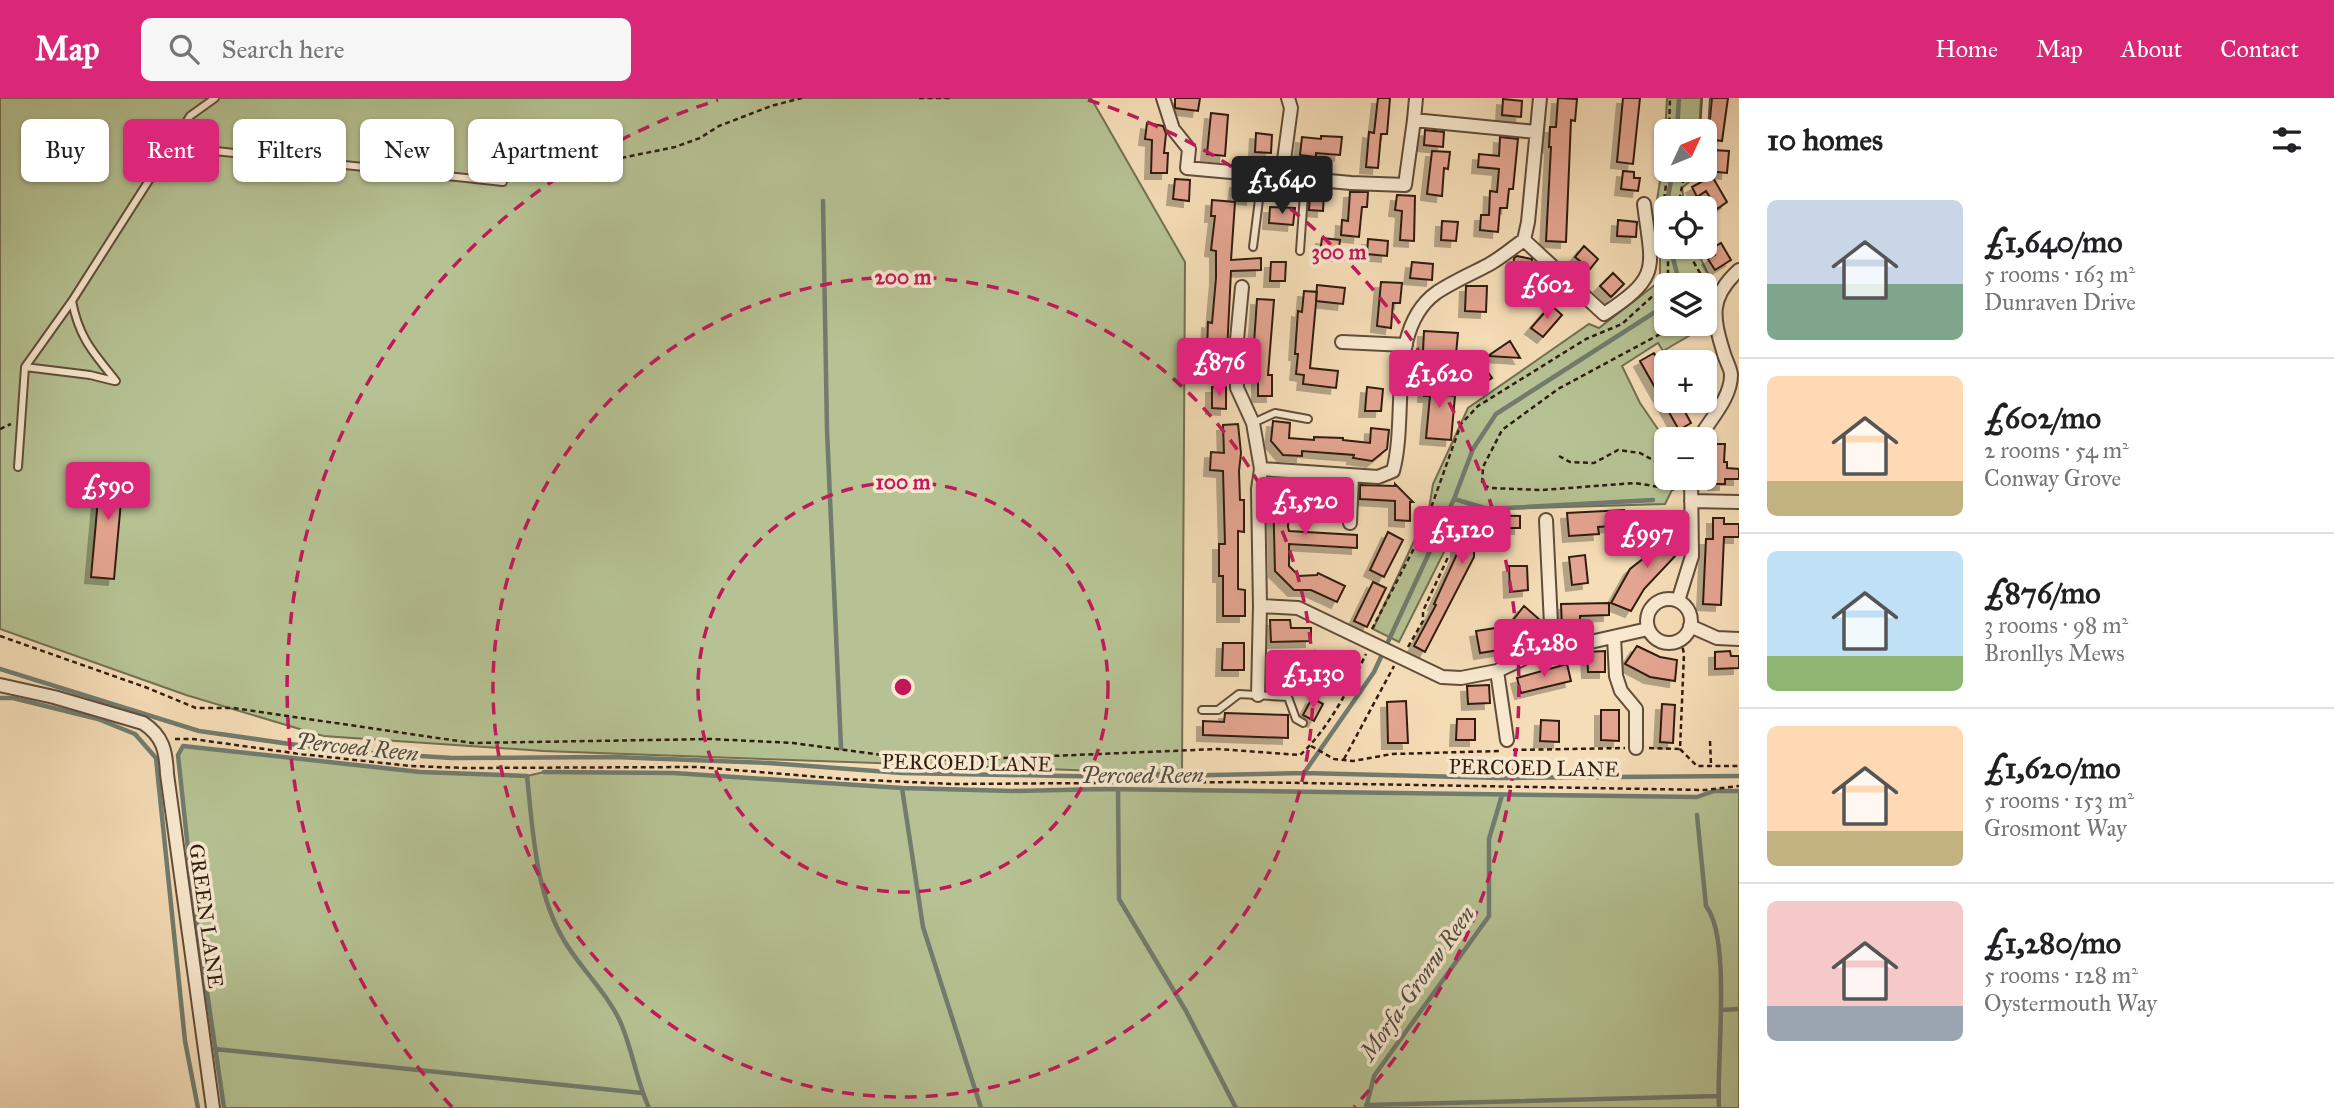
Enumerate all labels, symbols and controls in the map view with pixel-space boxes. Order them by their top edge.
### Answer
search box [141,18,631,81]
text: Map [35,29,99,69]
icon: search [165,30,203,68]
text: Search here [221,33,345,65]
text: Home [1935,34,1998,64]
text: Map [2036,34,2083,64]
text: About [2121,34,2182,64]
text: Contact [2220,34,2299,64]
chip: Buy [21,119,109,182]
chip: Rent [123,119,219,182]
chip: Filters [233,119,346,182]
chip: New [360,119,454,182]
chip: Apartment [468,119,623,182]
north arrow [1654,119,1717,182]
map controls [1654,119,1717,490]
icon: filters [2268,121,2306,159]
text: 10 homes [1767,122,1883,158]
pin: £1,640 [1225,156,1339,216]
text: £1,640 [1247,165,1317,193]
button: locate [1654,196,1717,259]
text: £1,640/mo [1984,224,2123,260]
icon: home [1823,228,1907,312]
text: 300 m [1311,239,1367,265]
text: 5 rooms · 163 m² [1984,260,2135,288]
pin: £602 [1506,262,1588,321]
text: 200 m [875,264,932,290]
text: £602 [1521,270,1573,298]
button: layers [1654,273,1717,336]
text: Dunraven Drive [1984,288,2136,316]
pin: £876 [1178,338,1260,398]
text: £876 [1193,347,1245,375]
pin: £1,620 [1382,350,1496,410]
button: + [1654,350,1717,413]
text: £1,620 [1405,359,1473,387]
text: £602/mo [1984,400,2101,436]
icon: home [1823,404,1907,488]
button: − [1654,427,1717,490]
text: 2 rooms · 54 m² [1984,436,2129,464]
pin: £590 [67,462,149,522]
text: Conway Grove [1984,464,2121,492]
text: 100 m [876,469,931,495]
text: £590 [82,471,134,499]
pin: £1,520 [1248,478,1362,537]
text: £1,520 [1272,486,1338,514]
pin: £1,120 [1405,506,1519,566]
pin: £997 [1606,510,1688,570]
text: £1,120 [1430,515,1494,543]
text: £997 [1621,519,1673,547]
text: £876/mo [1984,575,2101,611]
icon: home [1823,579,1907,663]
text: 3 rooms · 98 m² [1984,611,2128,639]
pin: £1,280 [1487,620,1601,679]
text: £1,280 [1510,628,1578,656]
text: Bronllys Mews [1984,639,2125,667]
pin: £1,130 [1256,650,1370,710]
text: £1,130 [1282,659,1344,687]
centre of rings [891,675,915,699]
water label: Percoed Reen [294,727,420,767]
street label: PERCOED LANE [881,749,1053,777]
text: £1,620/mo [1984,750,2121,786]
street label: PERCOED LANE [1448,754,1620,782]
icon: home [1823,754,1907,838]
water label: Percoed Reen [1080,761,1204,789]
text: 5 rooms · 153 m² [1984,786,2134,814]
text: Grosmont Way [1984,814,2127,842]
street label: GREEN LANE [183,842,229,990]
water label: Morfa-Gronw Reen [1352,901,1480,1067]
text: £1,280/mo [1984,925,2121,961]
icon: home [1823,929,1907,1013]
text: 5 rooms · 128 m² [1984,961,2138,989]
text: Oystermouth Way [1984,989,2157,1017]

